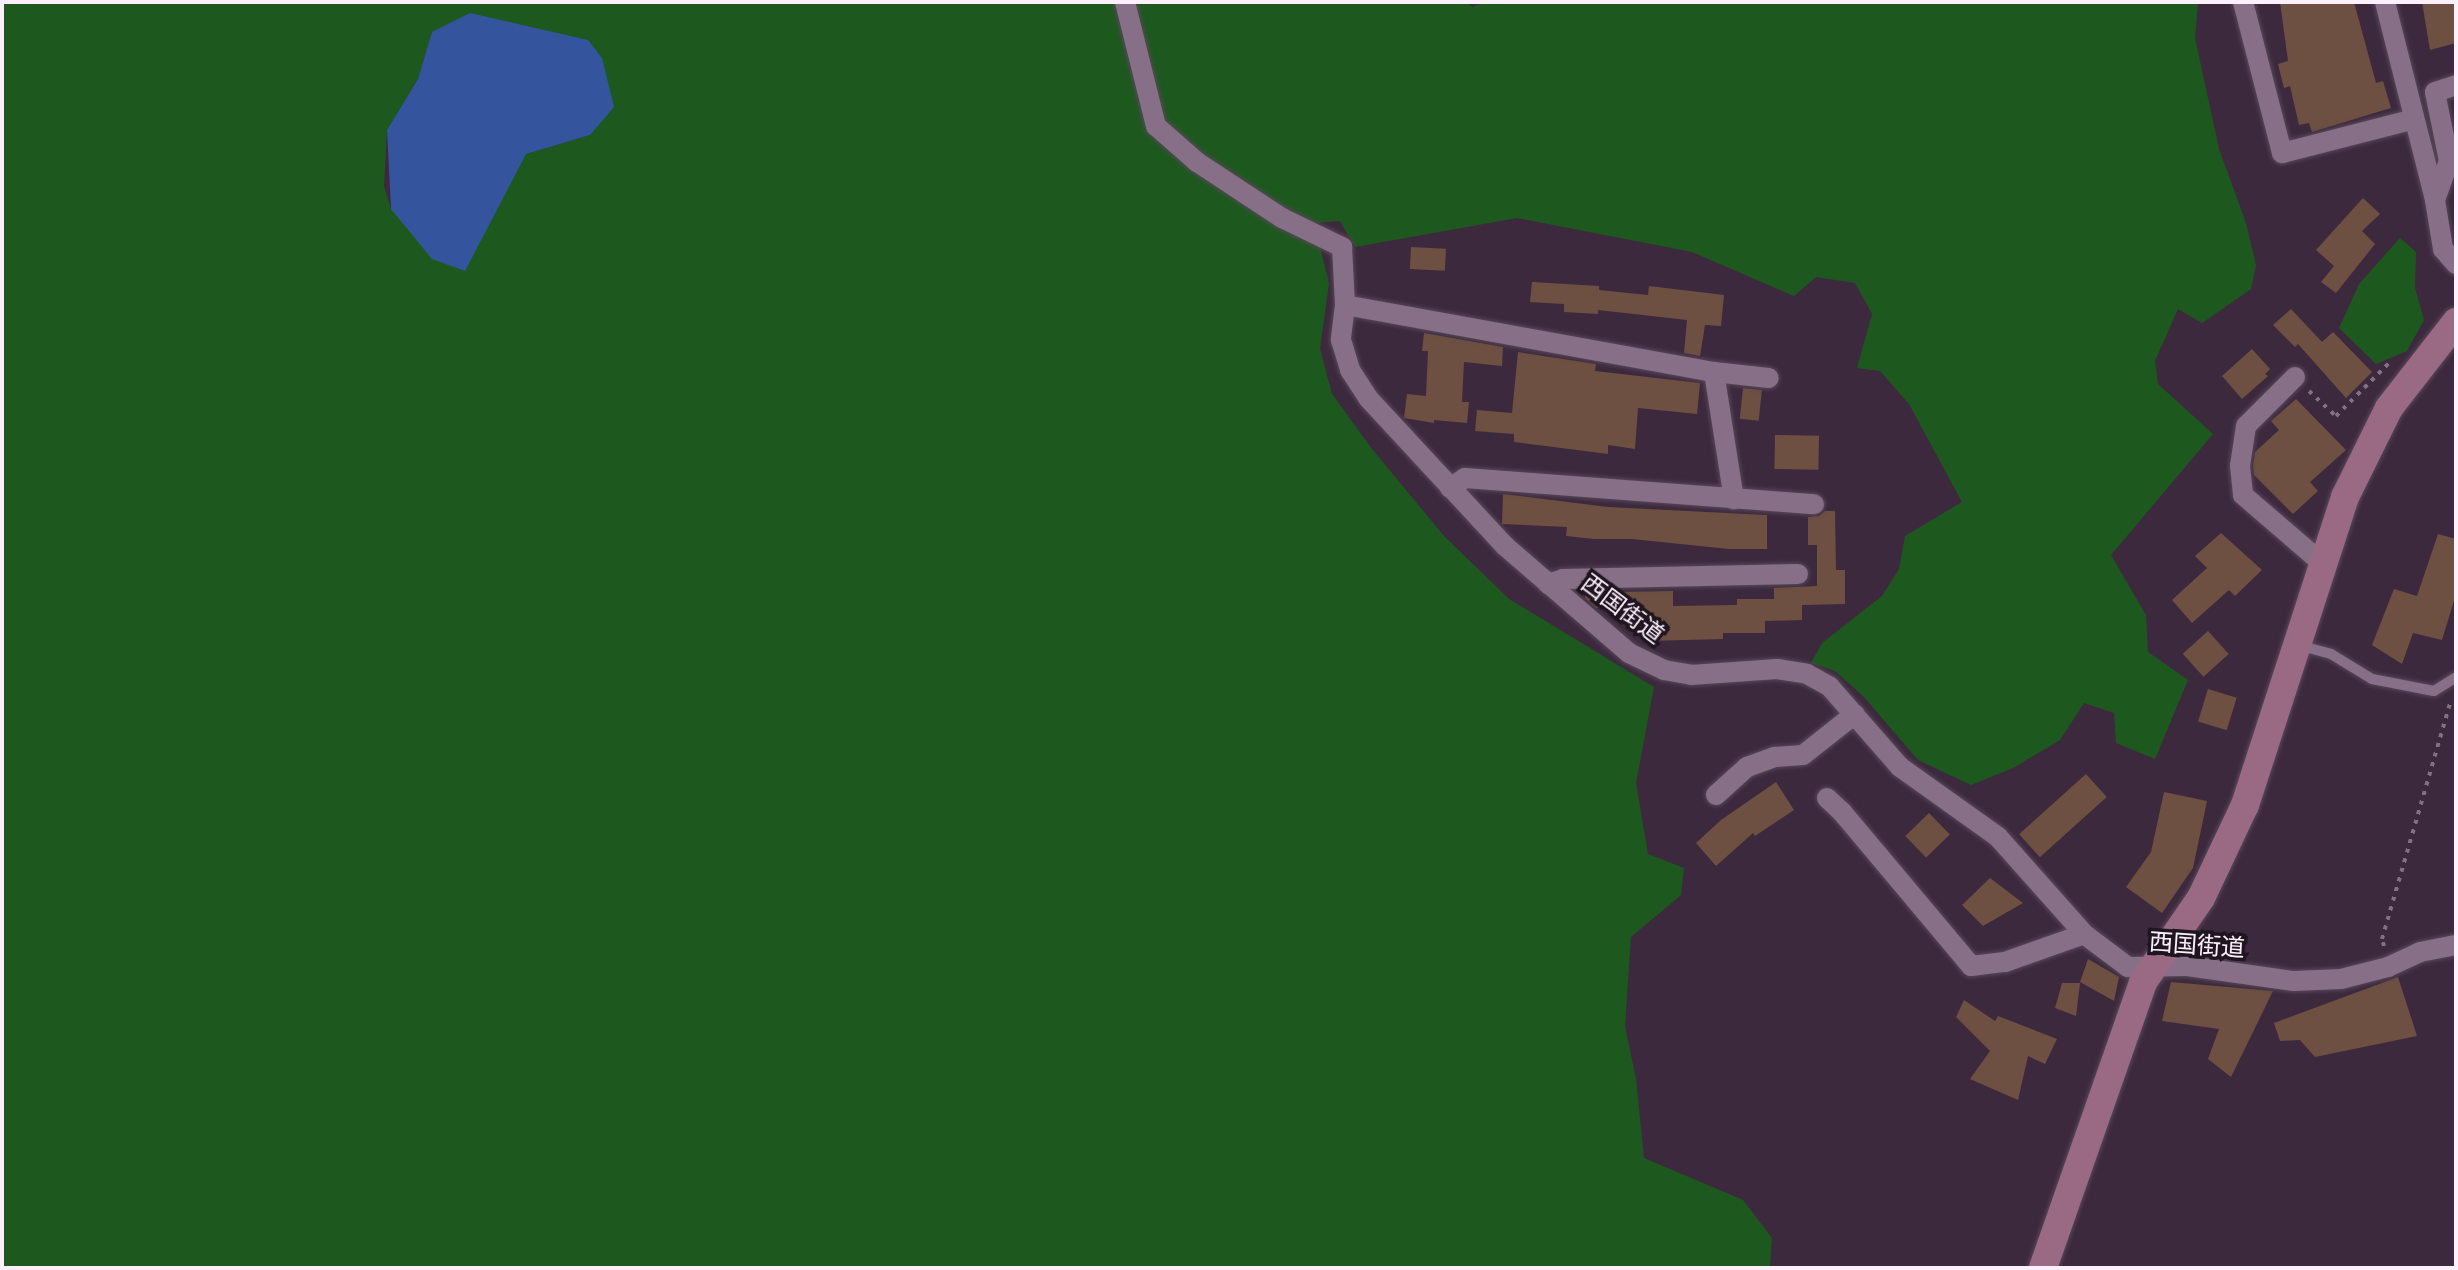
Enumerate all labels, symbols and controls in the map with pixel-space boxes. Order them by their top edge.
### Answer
street label: 西国街道 [1576,569,1670,649]
street label: 西国街道 [2148,927,2246,963]

